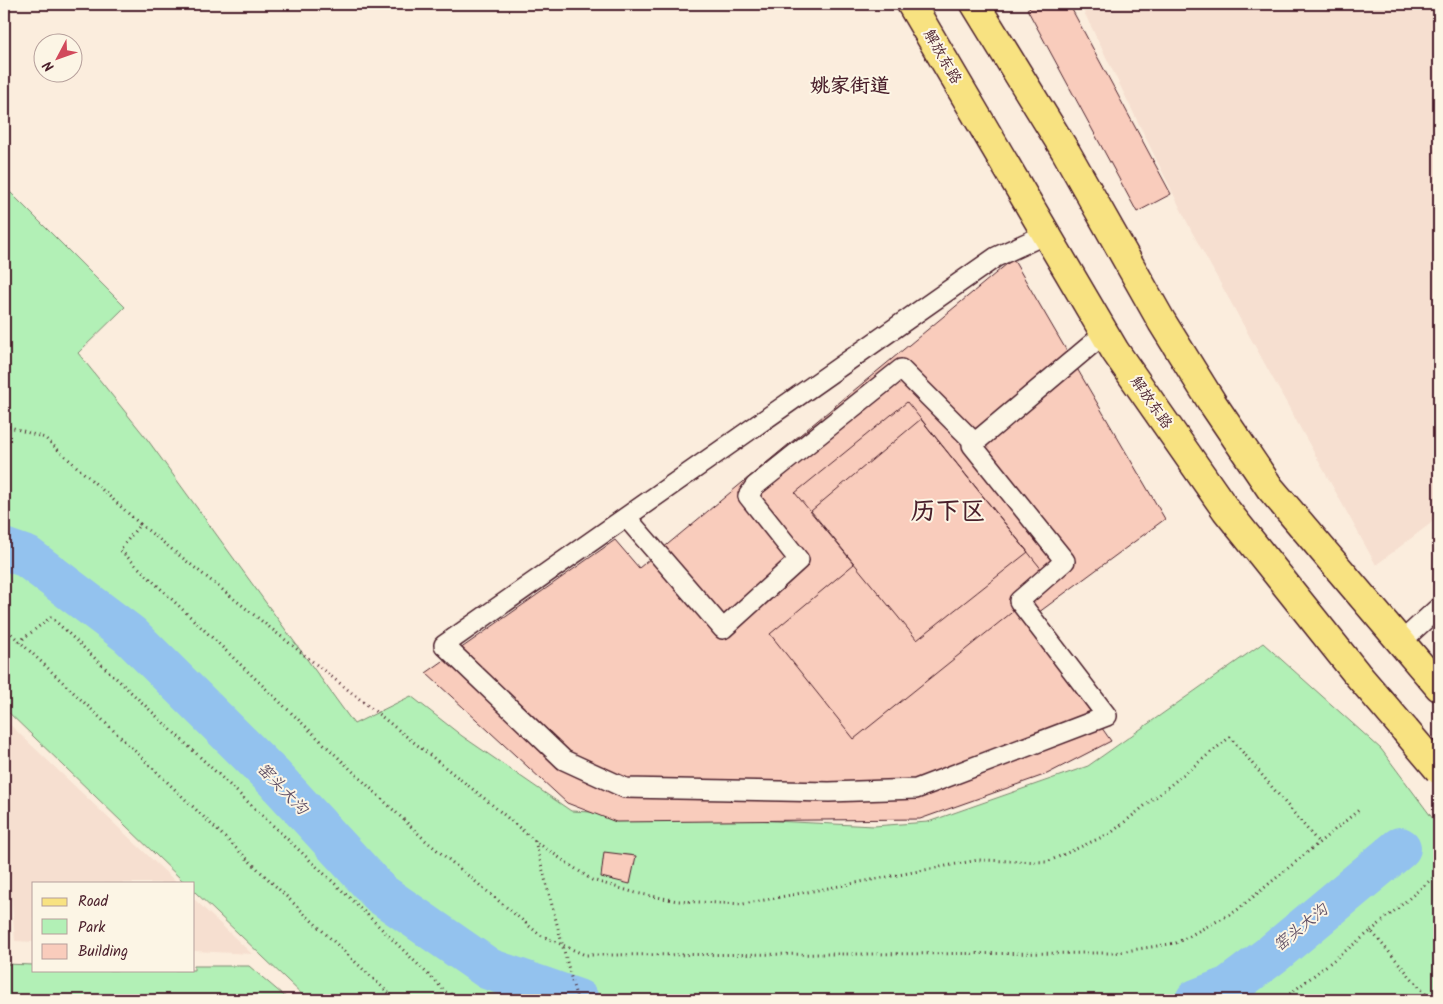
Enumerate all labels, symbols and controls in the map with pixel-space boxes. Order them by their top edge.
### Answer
street label: 解放东路 [917,25,967,89]
north arrow [32,32,82,82]
text: N [38,55,60,76]
district label: 姚家街道 [810,71,890,103]
street label: 解放东路 [1124,372,1178,434]
district label: 历下区 [910,492,986,532]
water label: 窑头大沟 [251,757,315,822]
legend [32,882,195,972]
text: Road [78,890,109,914]
water label: 窑头大沟 [1268,897,1335,958]
text: Park [78,916,106,940]
text: Building [78,940,128,964]

